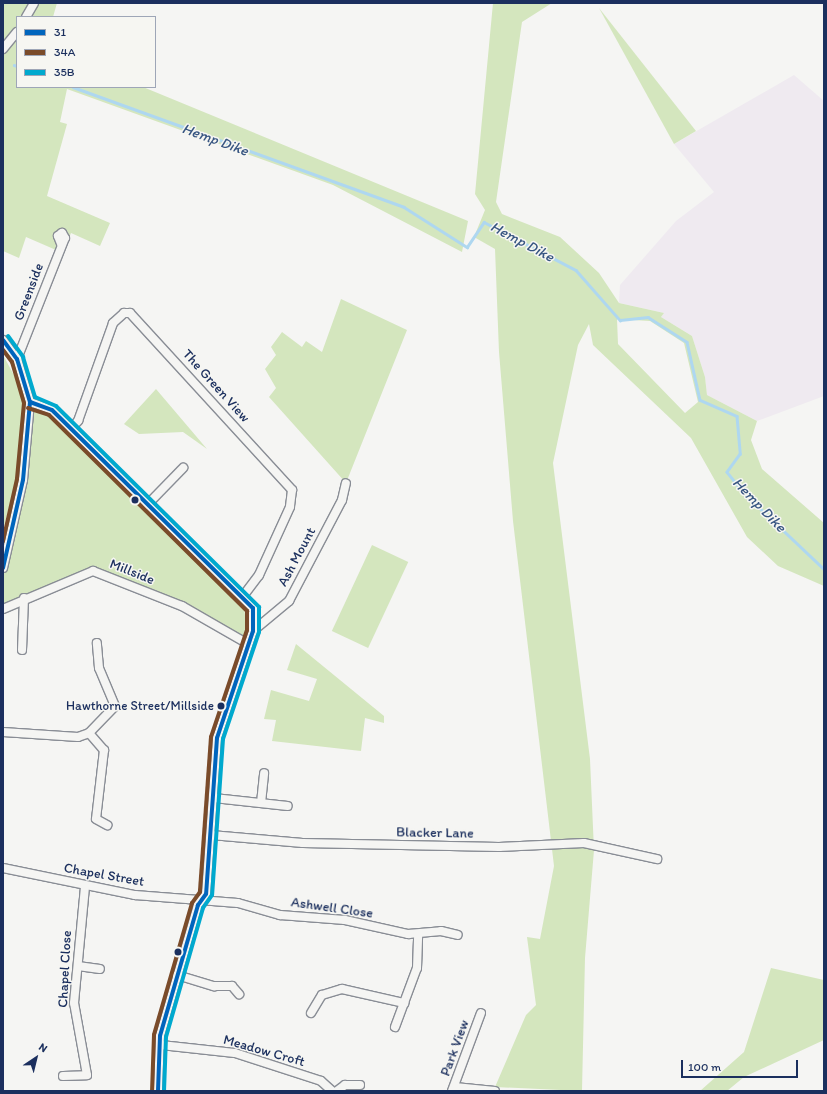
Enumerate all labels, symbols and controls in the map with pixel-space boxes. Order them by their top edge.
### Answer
legend [16,16,156,88]
text: 31 [54,25,66,39]
text: 34A [54,45,75,59]
text: 35B [54,65,75,79]
water label: Hemp Dike [179,120,251,160]
water label: Hemp Dike [487,218,557,266]
street label: Greenside [10,261,48,323]
street label: The Green View [179,346,253,426]
water label: Hemp Dike [728,474,790,536]
unlabelled marker [130,495,140,505]
street label: Ash Mount [274,525,320,589]
street label: Millside [107,555,157,589]
place label: Hawthorne Street/Millside [66,698,214,714]
marker: Hawthorne Street/Millside [216,701,226,711]
street label: Blacker Lane [396,824,474,842]
street label: Chapel Street [62,860,146,890]
street label: Ashwell Close [290,894,374,922]
street label: Chapel Close [55,930,75,1008]
unlabelled marker [173,947,183,957]
street label: Park View [437,1018,473,1078]
street label: Meadow Croft [221,1031,307,1071]
north arrow [16,1038,56,1078]
text: N [36,1040,50,1055]
scale bar [683,1052,800,1078]
text: 100 m [688,1060,721,1074]

